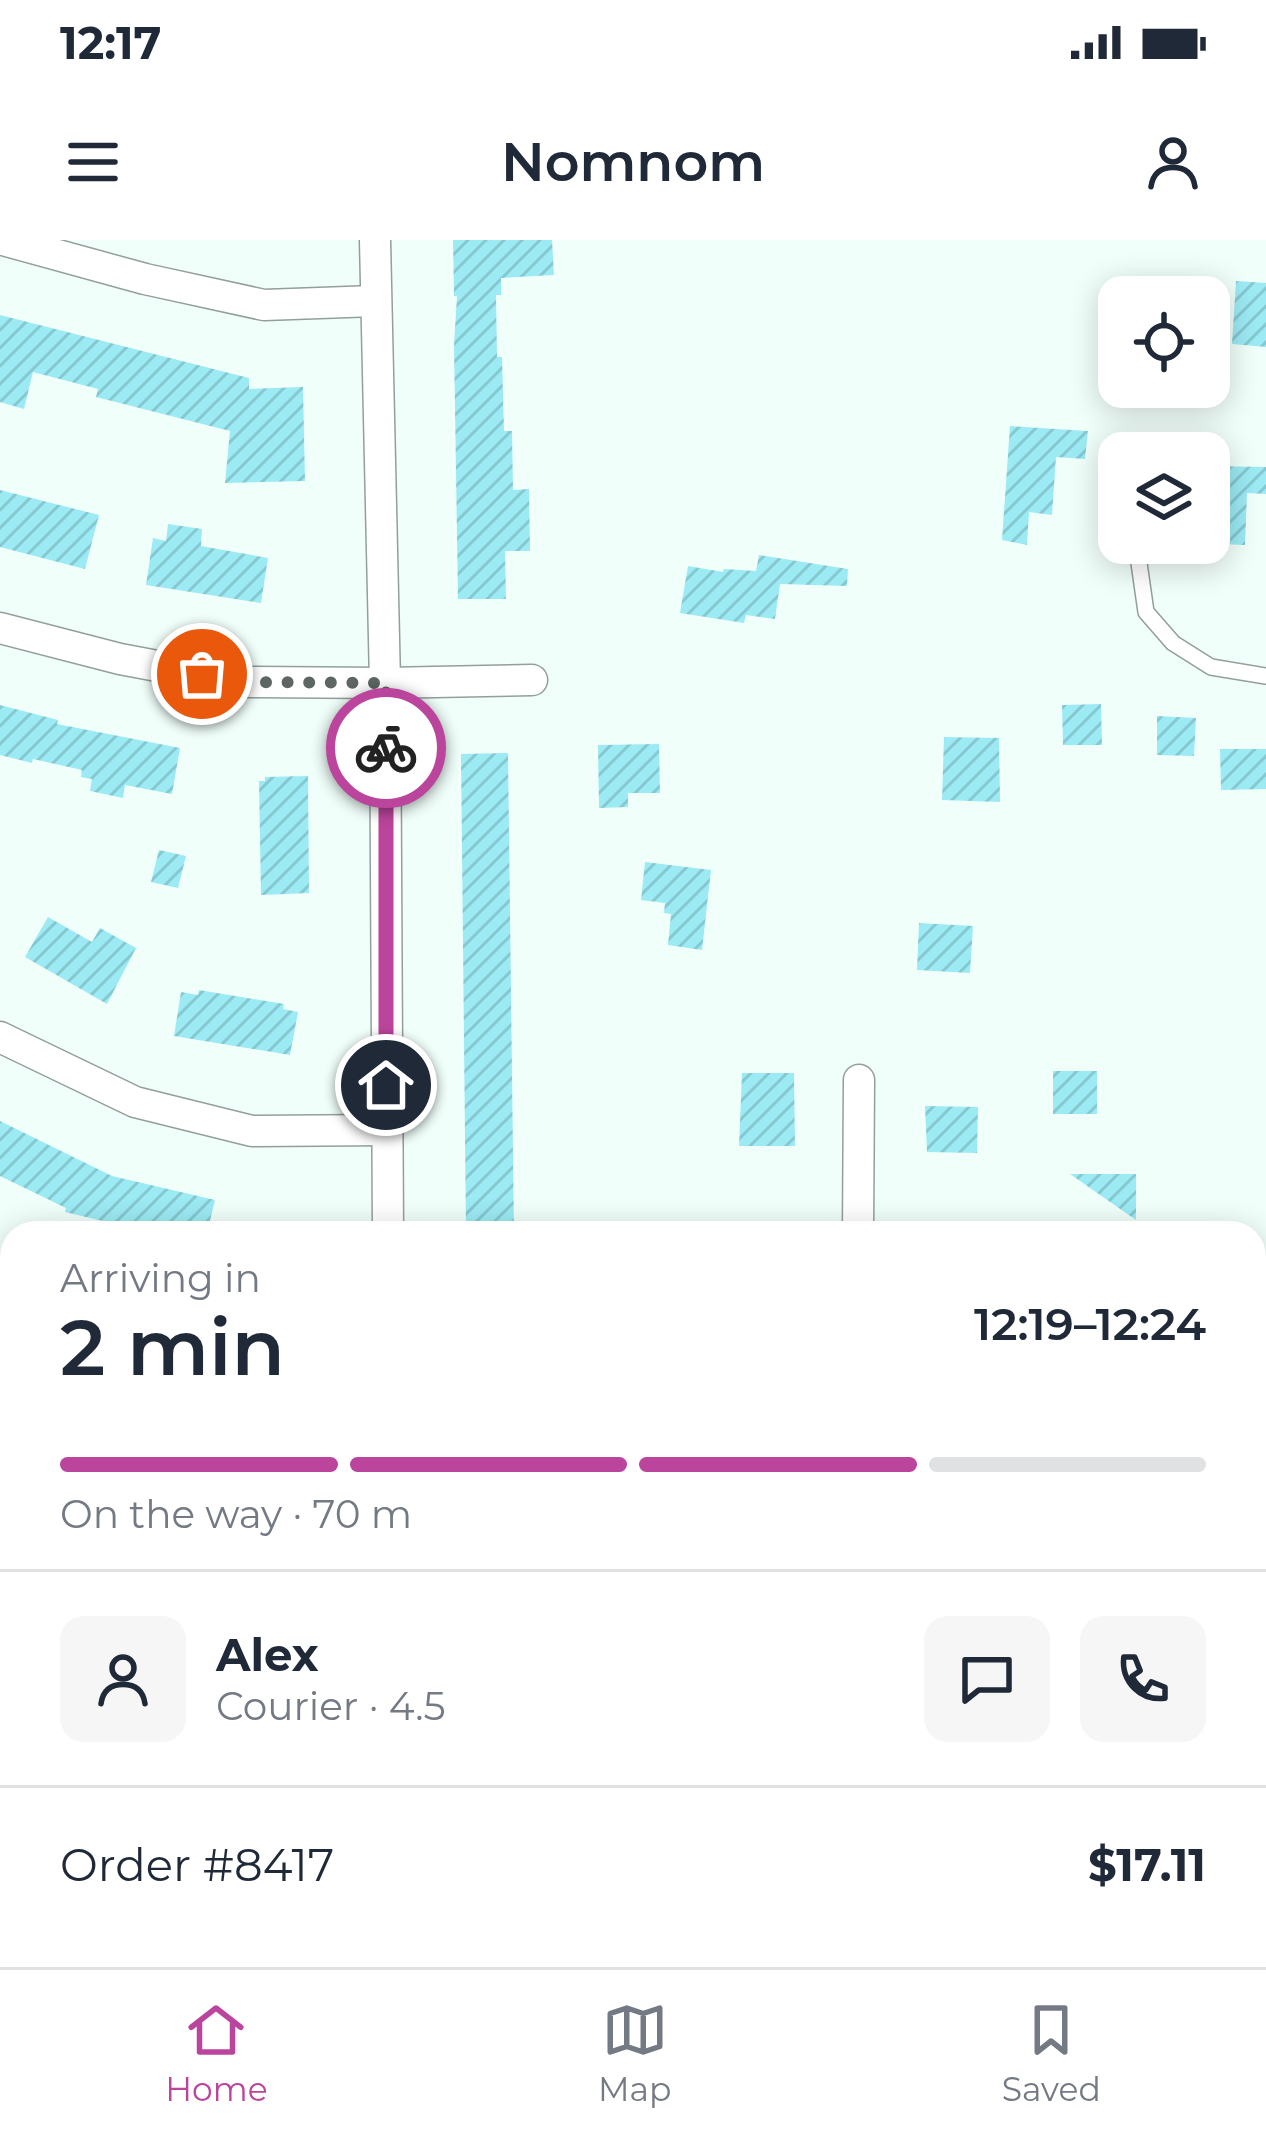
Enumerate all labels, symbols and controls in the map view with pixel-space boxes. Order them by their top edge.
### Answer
text: 12:17 [60,15,162,70]
icon: menu [60,129,126,195]
text: Nomnom [501,129,765,195]
icon: person [1140,129,1206,195]
map controls [1098,276,1230,564]
button: locate [1098,276,1230,408]
button: layers [1098,432,1230,564]
pin [151,623,253,725]
icon: bag [169,641,235,707]
courier [326,688,446,808]
icon: bike [353,715,419,781]
pin [335,1034,437,1136]
icon: home [353,1052,419,1118]
text: Arriving in [60,1254,261,1302]
text: 12:19–12:24 [974,1296,1206,1351]
text: 2 min [60,1299,285,1395]
text: On the way · 70 m [60,1490,412,1538]
button: person [60,1616,186,1742]
button: chat [924,1616,1050,1742]
button: phone [1080,1616,1206,1742]
text: Alex [216,1627,319,1682]
text: Courier · 4.5 [216,1682,446,1730]
text: Order #8417 [60,1837,334,1892]
text: $17.11 [1088,1837,1206,1892]
tab: Home [165,1997,268,2109]
tab: Map [598,1997,671,2109]
tab: Saved [1002,1997,1101,2109]

